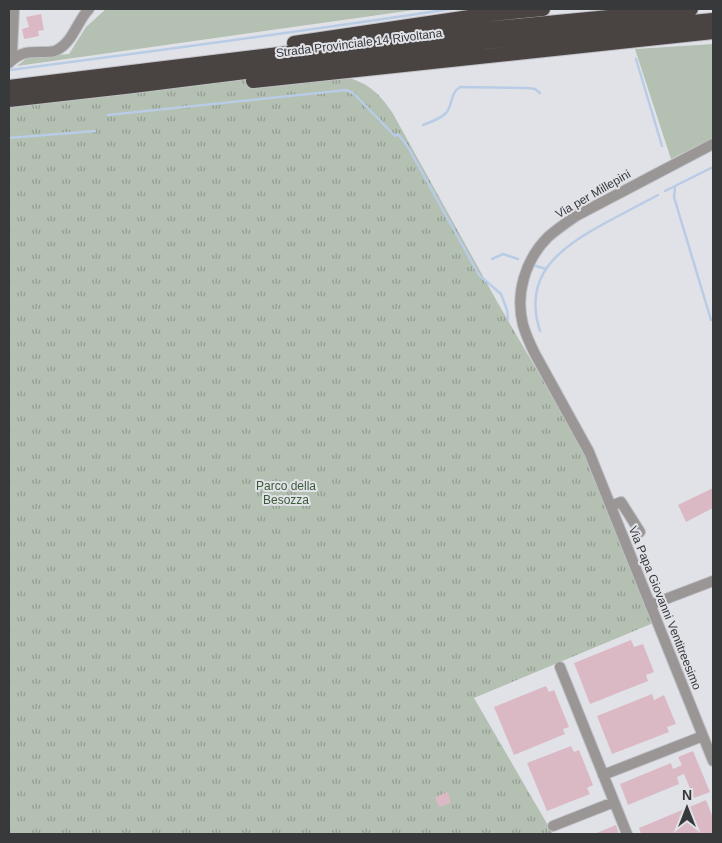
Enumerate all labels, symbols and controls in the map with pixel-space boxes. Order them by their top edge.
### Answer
street label: Strada Provinciale 14 Rivoltana [275,26,443,60]
street label: Via per Millepini [553,167,633,221]
park label: Parco della Besozza [256,479,316,507]
street label: Via Papa Giovanni Ventitreesimo [626,524,704,692]
north arrow [662,783,712,833]
text: N [682,787,692,803]

